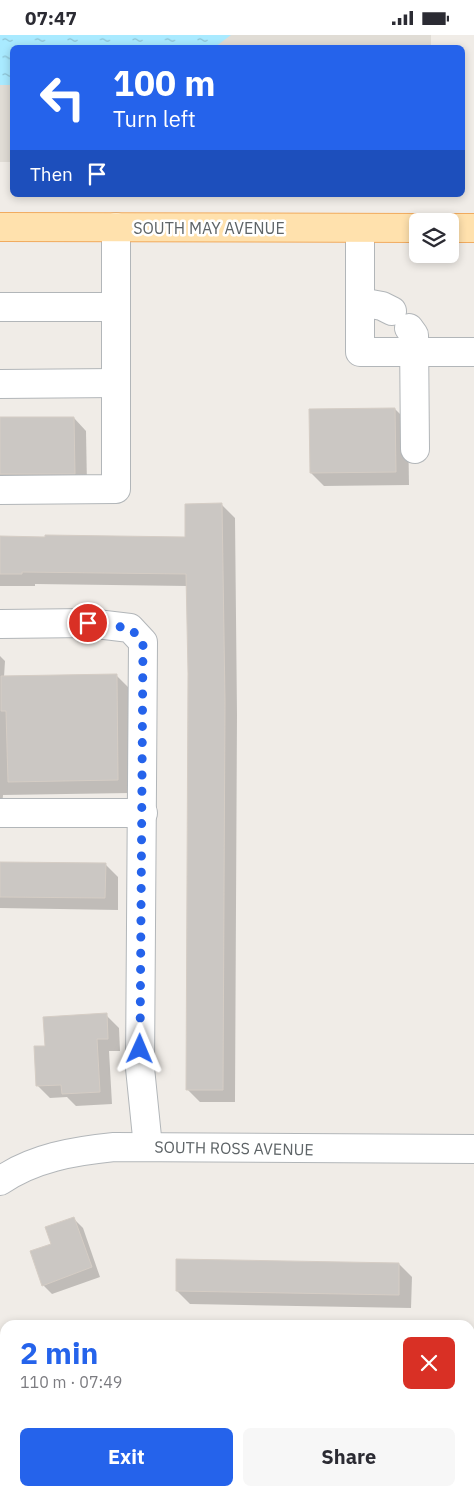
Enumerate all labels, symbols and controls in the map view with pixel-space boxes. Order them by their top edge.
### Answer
text: 07:47 [25,6,77,30]
text: 100 m [113,60,216,106]
icon: left [30,65,95,130]
text: Turn left [113,104,196,133]
icon: arrive [83,160,111,188]
text: Then [30,162,73,186]
map controls [409,213,459,263]
button: layers [409,213,459,263]
street label: SOUTH MAY AVENUE [133,218,285,238]
pin [67,602,109,644]
icon: arrive [74,609,102,637]
position arrow [113,1022,165,1074]
street label: SOUTH ROSS AVENUE [154,1137,314,1159]
text: 2 min [20,1333,98,1372]
button: close [403,1337,455,1389]
text: 110 m · 07:49 [20,1372,122,1392]
button: Exit [20,1428,233,1486]
button: Share [243,1428,455,1486]

